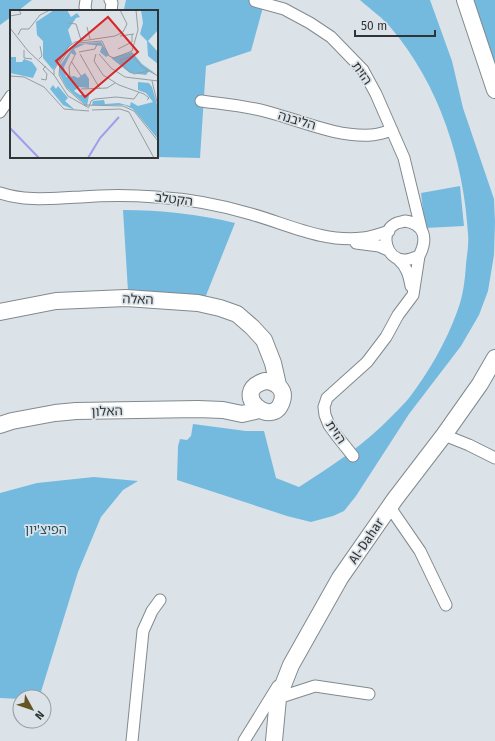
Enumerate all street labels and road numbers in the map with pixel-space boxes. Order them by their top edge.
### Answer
street label: הזית [349,58,375,88]
street label: הליבנה [276,107,318,133]
street label: הקטלב [154,189,194,209]
street label: האלה [122,291,154,307]
street label: האלון [91,403,123,419]
street label: הזית [323,417,349,447]
street label: Al-Dahar [345,516,387,566]

